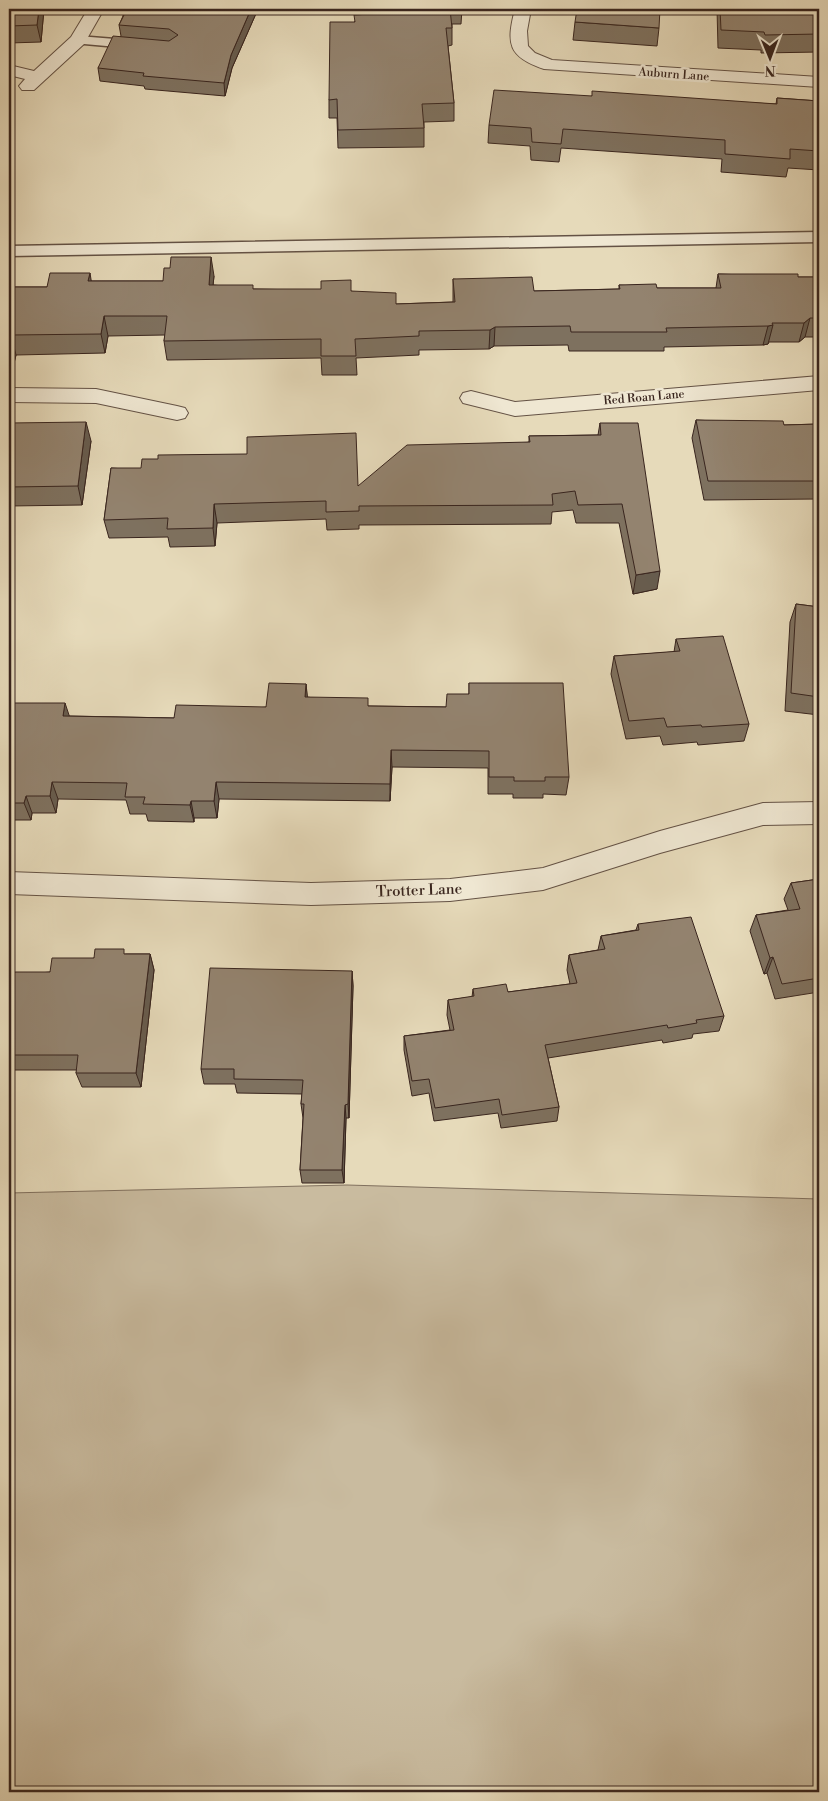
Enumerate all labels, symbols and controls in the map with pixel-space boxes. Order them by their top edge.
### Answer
north arrow [746,32,796,82]
text: N [765,61,776,79]
street label: Auburn Lane [637,64,710,84]
street label: Red Roan Lane [603,386,685,409]
street label: Trotter Lane [376,880,462,901]

